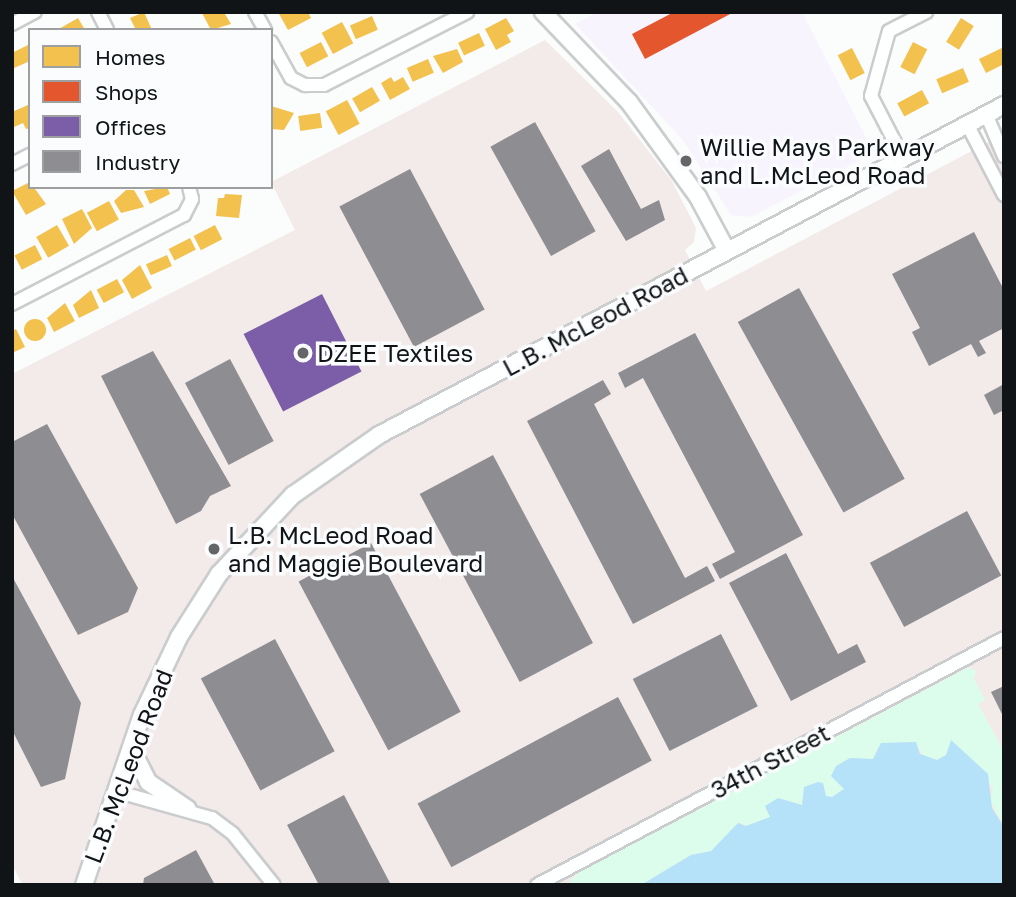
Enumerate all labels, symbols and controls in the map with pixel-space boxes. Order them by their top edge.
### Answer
legend [28,28,273,189]
text: Homes [95,44,165,70]
text: Shops [95,79,158,105]
text: Offices [95,114,166,140]
place label: Willie Mays Parkway and L.McLeod Road [700,133,935,189]
text: Industry [95,149,180,175]
marker: Willie Mays Parkway and L.McLeod Road [678,153,694,169]
street label: L.B. McLeod Road [498,260,692,382]
place label: DZEE Textiles [317,339,473,367]
marker: DZEE Textiles [295,345,311,361]
place label: L.B. McLeod Road and Maggie Boulevard [228,521,483,577]
marker: L.B. McLeod Road and Maggie Boulevard [206,541,222,557]
street label: L.B. McLeod Road [78,665,178,867]
street label: 34th Street [706,718,834,804]

